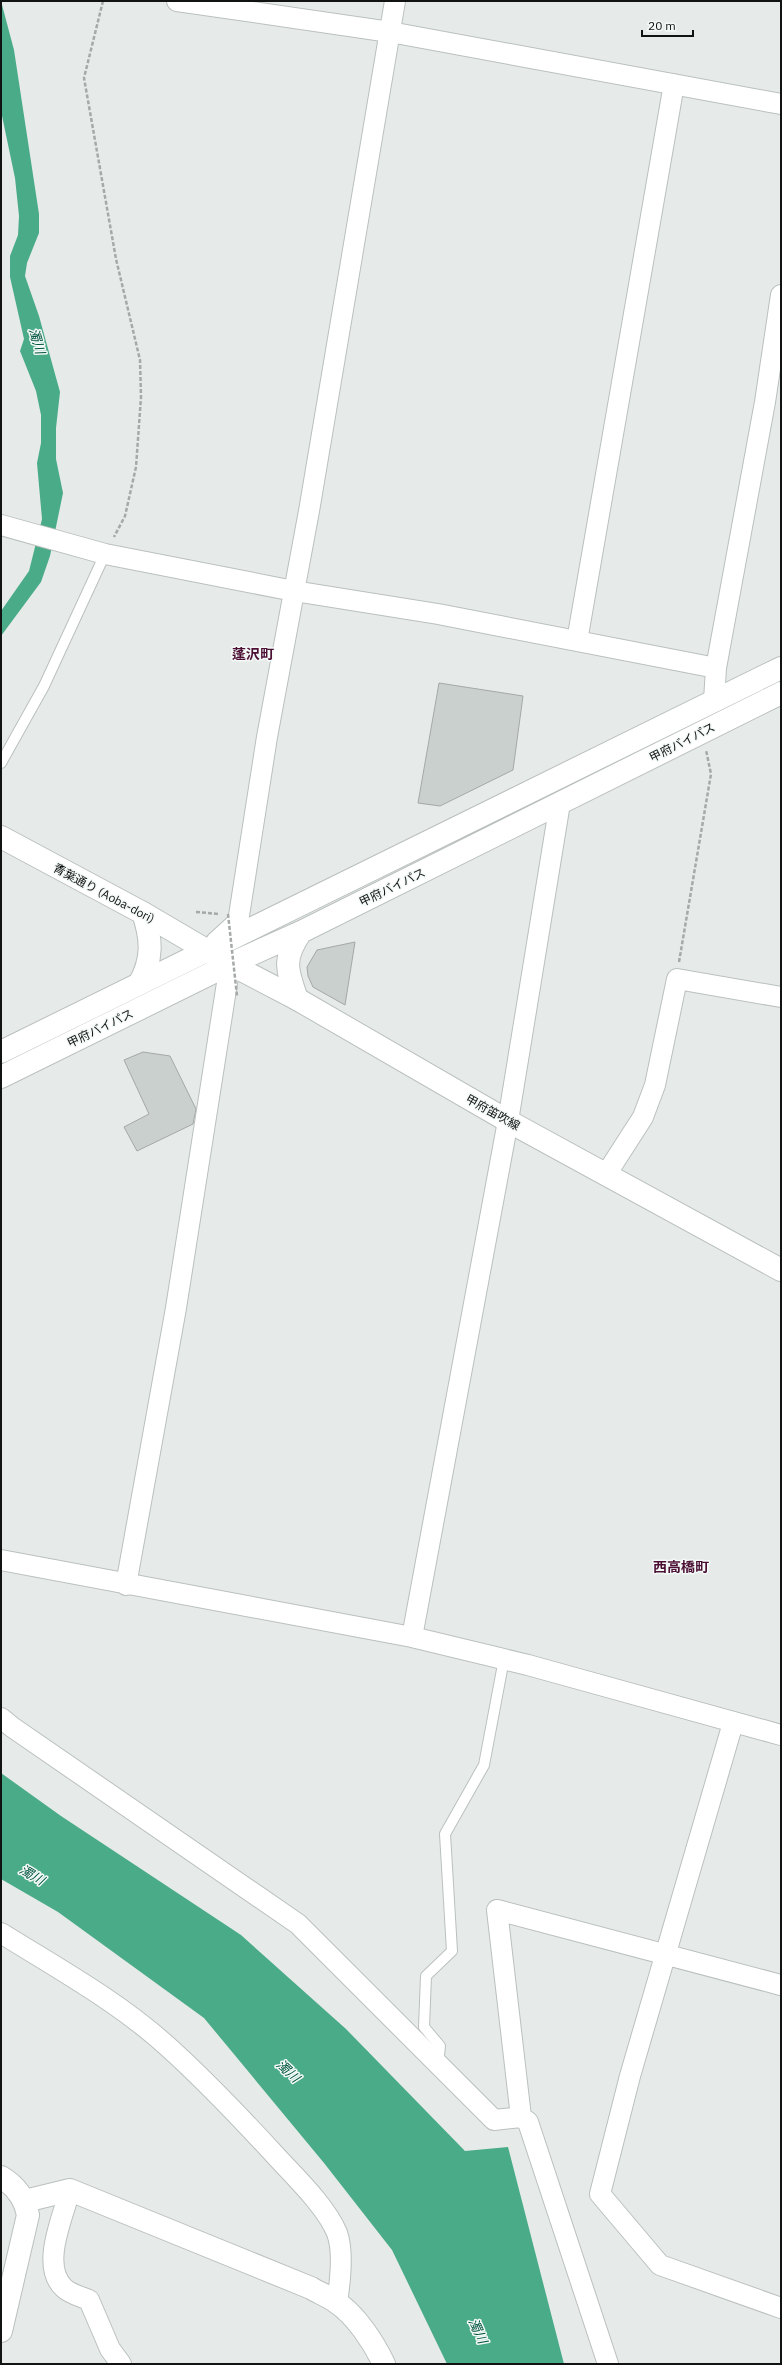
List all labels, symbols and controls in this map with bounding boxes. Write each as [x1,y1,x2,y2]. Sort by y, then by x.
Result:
scale bar [642,12,693,38]
text: 20 m [648,18,676,33]
water label: 濁川 [25,326,49,358]
district label: 蓬沢町 [232,645,274,663]
street label: 甲府バイパス [647,719,717,765]
street label: 青葉通り (Aoba-dori) [51,860,157,926]
street label: 甲府バイパス [356,865,428,909]
street label: 甲府バイパス [64,1006,136,1050]
street label: 甲府笛吹線 [463,1091,523,1133]
district label: 西高橋町 [653,1558,709,1576]
water label: 濁川 [16,1861,49,1890]
water label: 濁川 [273,2056,305,2087]
water label: 濁川 [465,2316,492,2348]

